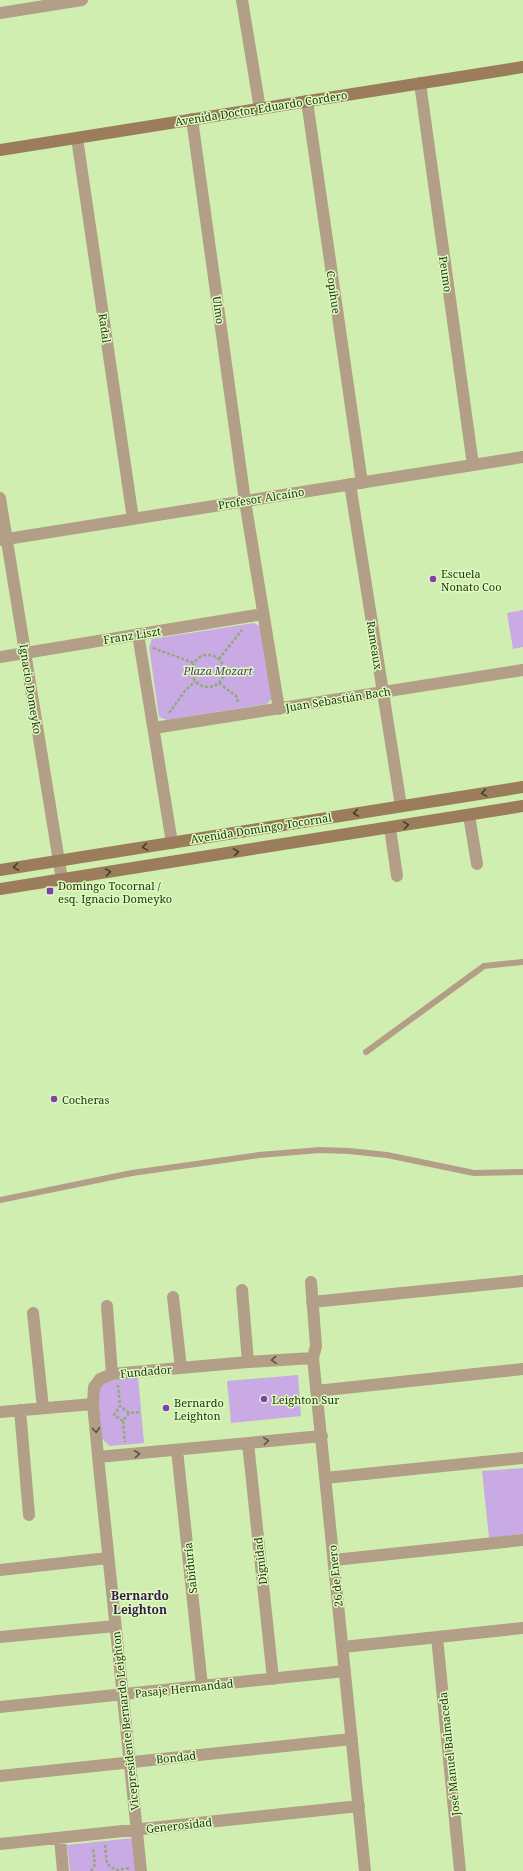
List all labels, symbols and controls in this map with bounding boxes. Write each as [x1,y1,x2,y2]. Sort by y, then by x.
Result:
street label: Avenida Doctor Eduardo Cordero [174,87,348,129]
street label: Peumo [436,255,456,293]
street label: Copihue [324,270,344,315]
street label: Ulmo [210,295,228,325]
street label: Radal [96,312,115,344]
street label: Profesor Alcaíno [217,484,305,512]
place label: Escuela Nonato Coo [441,566,502,594]
marker: Escuela Nonato Coo [428,574,438,584]
street label: Rameaux [364,620,386,671]
street label: Franz Liszt [102,623,162,647]
street label: Ignacio Domeyko [16,643,46,735]
park label: Plaza Mozart [182,663,254,678]
street label: Juan Sebastián Bach [283,683,392,715]
one-way arrow [481,788,488,797]
street label: Avenida Domingo Tocornal [189,809,333,847]
one-way arrow [353,809,359,817]
one-way arrow [403,821,409,830]
one-way arrow [142,842,148,851]
one-way arrow [233,848,239,857]
one-way arrow [13,862,19,871]
one-way arrow [105,868,111,877]
place label: Domingo Tocornal / esq. Ignacio Domeyko [58,878,172,906]
marker: Domingo Tocornal / esq. Ignacio Domeyko [45,886,55,896]
place label: Cocheras [62,1092,110,1107]
marker: Cocheras [49,1094,59,1104]
one-way arrow [271,1356,277,1365]
street label: Fundador [120,1361,173,1381]
place label: Leighton Sur [272,1392,340,1407]
marker: Leighton Sur [259,1394,269,1404]
place label: Bernardo Leighton [174,1395,224,1423]
marker: Bernardo Leighton [161,1403,171,1413]
one-way arrow [91,1427,100,1433]
one-way arrow [263,1437,269,1446]
one-way arrow [134,1449,140,1458]
street label: Dignidad [250,1536,270,1586]
street label: Sabiduría [180,1542,200,1594]
street label: 26 de Enero [324,1544,346,1608]
district label: Bernardo Leighton [111,1587,169,1618]
street label: Vicepresidente Bernardo Leighton [108,1631,142,1811]
street label: Pasaje Hermandad [134,1675,234,1701]
street label: José Manuel Balmaceda [435,1691,463,1818]
street label: Bondad [155,1747,197,1767]
street label: Generosidad [145,1814,213,1836]

